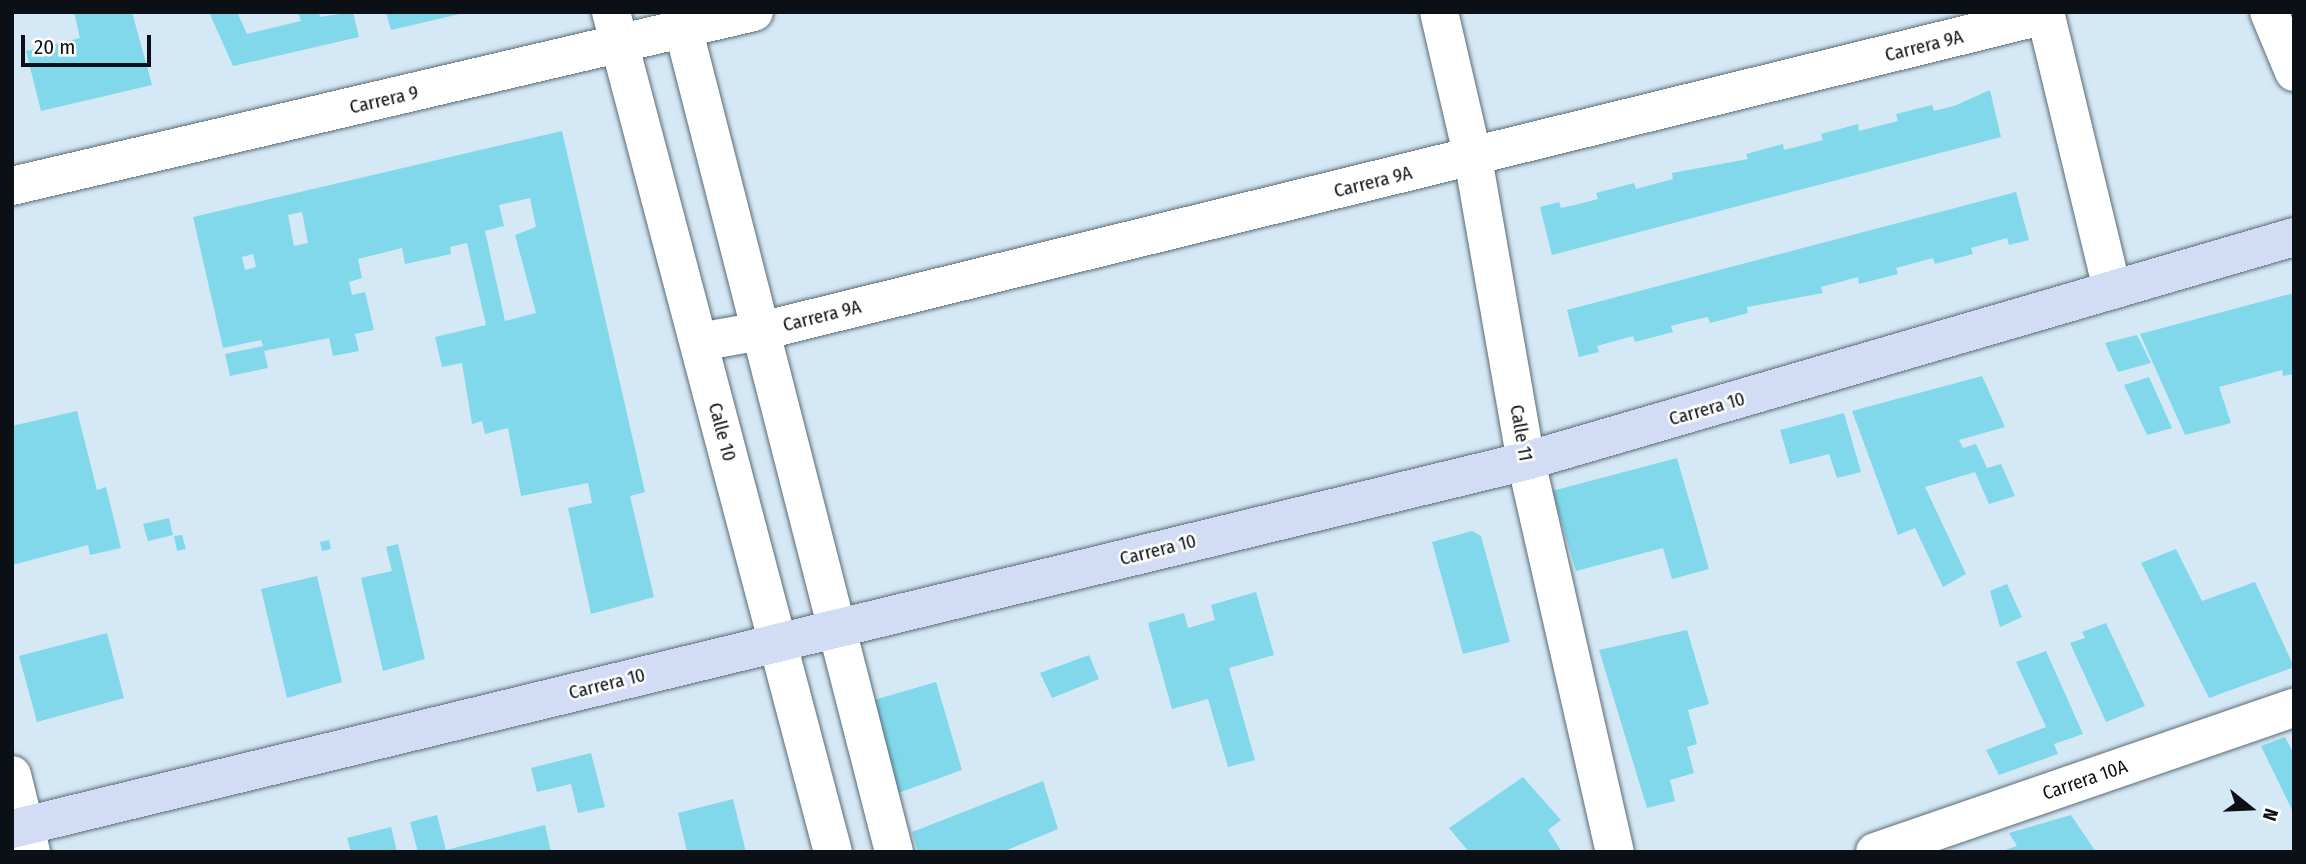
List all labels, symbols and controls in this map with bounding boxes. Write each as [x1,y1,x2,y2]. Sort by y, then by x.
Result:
scale bar [24,21,154,65]
street label: Carrera 9A [1883,25,1965,67]
text: 20 m [34,34,75,60]
street label: Carrera 9 [347,81,421,119]
street label: Carrera 9A [1332,161,1414,203]
street label: Carrera 9A [781,295,863,337]
street label: Carrera 10 [1666,387,1748,431]
street label: Calle 10 [703,400,741,464]
street label: Calle 11 [1505,403,1537,463]
street label: Carrera 10 [1117,530,1199,570]
street label: Carrera 10 [566,664,648,704]
street label: Carrera 10A [2040,755,2130,805]
north arrow [2215,773,2285,843]
text: N [2258,806,2283,824]

